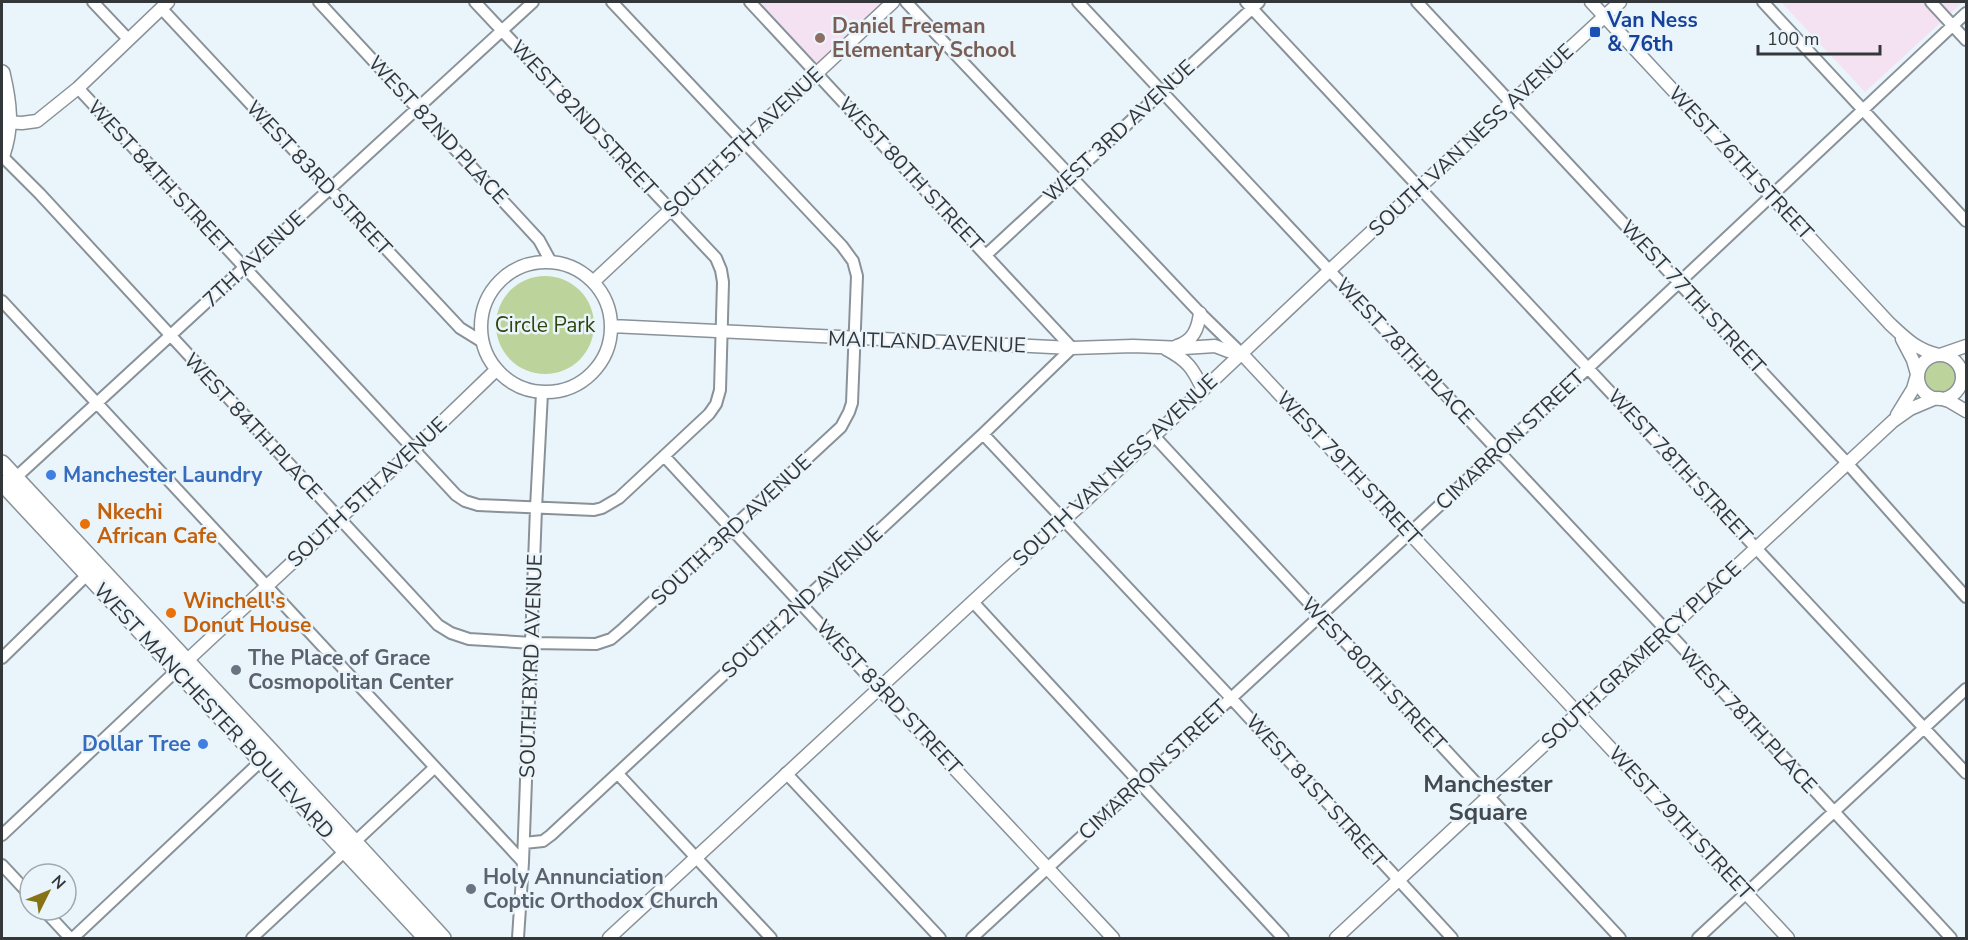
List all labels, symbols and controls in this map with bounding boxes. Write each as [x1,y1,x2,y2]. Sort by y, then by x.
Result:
place label: Van Ness & 76th [1606,6,1698,58]
place label: Daniel Freeman Elementary School [832,12,1016,64]
scale bar [1758,18,1880,56]
marker: Van Ness & 76th [1588,25,1602,39]
text: 100 m [1767,27,1819,51]
marker: Daniel Freeman Elementary School [813,31,827,45]
street label: WEST 82ND STREET [504,34,664,202]
street label: SOUTH VAN NESS AVENUE [1362,37,1580,243]
street label: WEST 82ND PLACE [362,50,514,210]
street label: WEST 3RD AVENUE [1037,53,1201,209]
street label: SOUTH 5TH AVENUE [657,61,829,223]
street label: WEST 76TH STREET [1662,80,1820,246]
street label: WEST 80TH STREET [832,91,990,257]
street label: WEST 84TH STREET [81,94,239,260]
street label: WEST 83RD STREET [240,95,398,262]
street label: 7TH AVENUE [197,204,311,314]
street label: WEST 77TH STREET [1614,214,1772,380]
street label: WEST 78TH PLACE [1330,272,1480,430]
park label: Circle Park [495,311,596,339]
street label: MAITLAND AVENUE [828,325,1026,359]
street label: WEST 84TH PLACE [178,347,328,505]
street label: CIMARRON STREET [1430,363,1591,516]
street label: SOUTH VAN NESS AVENUE [1006,367,1224,573]
street label: WEST 78TH STREET [1601,383,1759,549]
street label: WEST 79TH STREET [1270,385,1428,551]
street label: SOUTH 5TH AVENUE [281,411,453,573]
street label: SOUTH 3RD AVENUE [645,448,817,612]
place label: Manchester Laundry [63,461,263,489]
marker: Manchester Laundry [44,468,58,482]
place label: Nkechi African Cafe [97,498,217,550]
marker: Nkechi African Cafe [78,517,92,531]
street label: SOUTH 2ND AVENUE [715,520,889,684]
street label: SOUTH BYRD AVENUE [513,554,549,778]
street label: SOUTH GRAMERCY PLACE [1535,555,1747,755]
street label: WEST MANCHESTER BOULEVARD [87,577,341,845]
place label: Winchell's Donut House [183,587,311,639]
street label: WEST 80TH STREET [1295,591,1453,757]
marker: Winchell's Donut House [164,606,178,620]
street label: WEST 83RD STREET [810,614,968,781]
street label: WEST 78TH PLACE [1673,641,1823,799]
place label: The Place of Grace Cosmopolitan Center [248,644,454,696]
marker: The Place of Grace Cosmopolitan Center [229,663,243,677]
street label: CIMARRON STREET [1073,693,1234,846]
street label: WEST 81ST STREET [1239,708,1393,874]
place label: Dollar Tree [82,730,191,758]
marker: Dollar Tree [196,737,210,751]
street label: WEST 79TH STREET [1602,740,1760,906]
district label: Manchester Square [1423,768,1553,828]
north arrow [18,862,78,922]
place label: Holy Annunciation Coptic Orthodox Church [483,863,718,915]
text: N [46,871,70,894]
marker: Holy Annunciation Coptic Orthodox Church [464,882,478,896]

